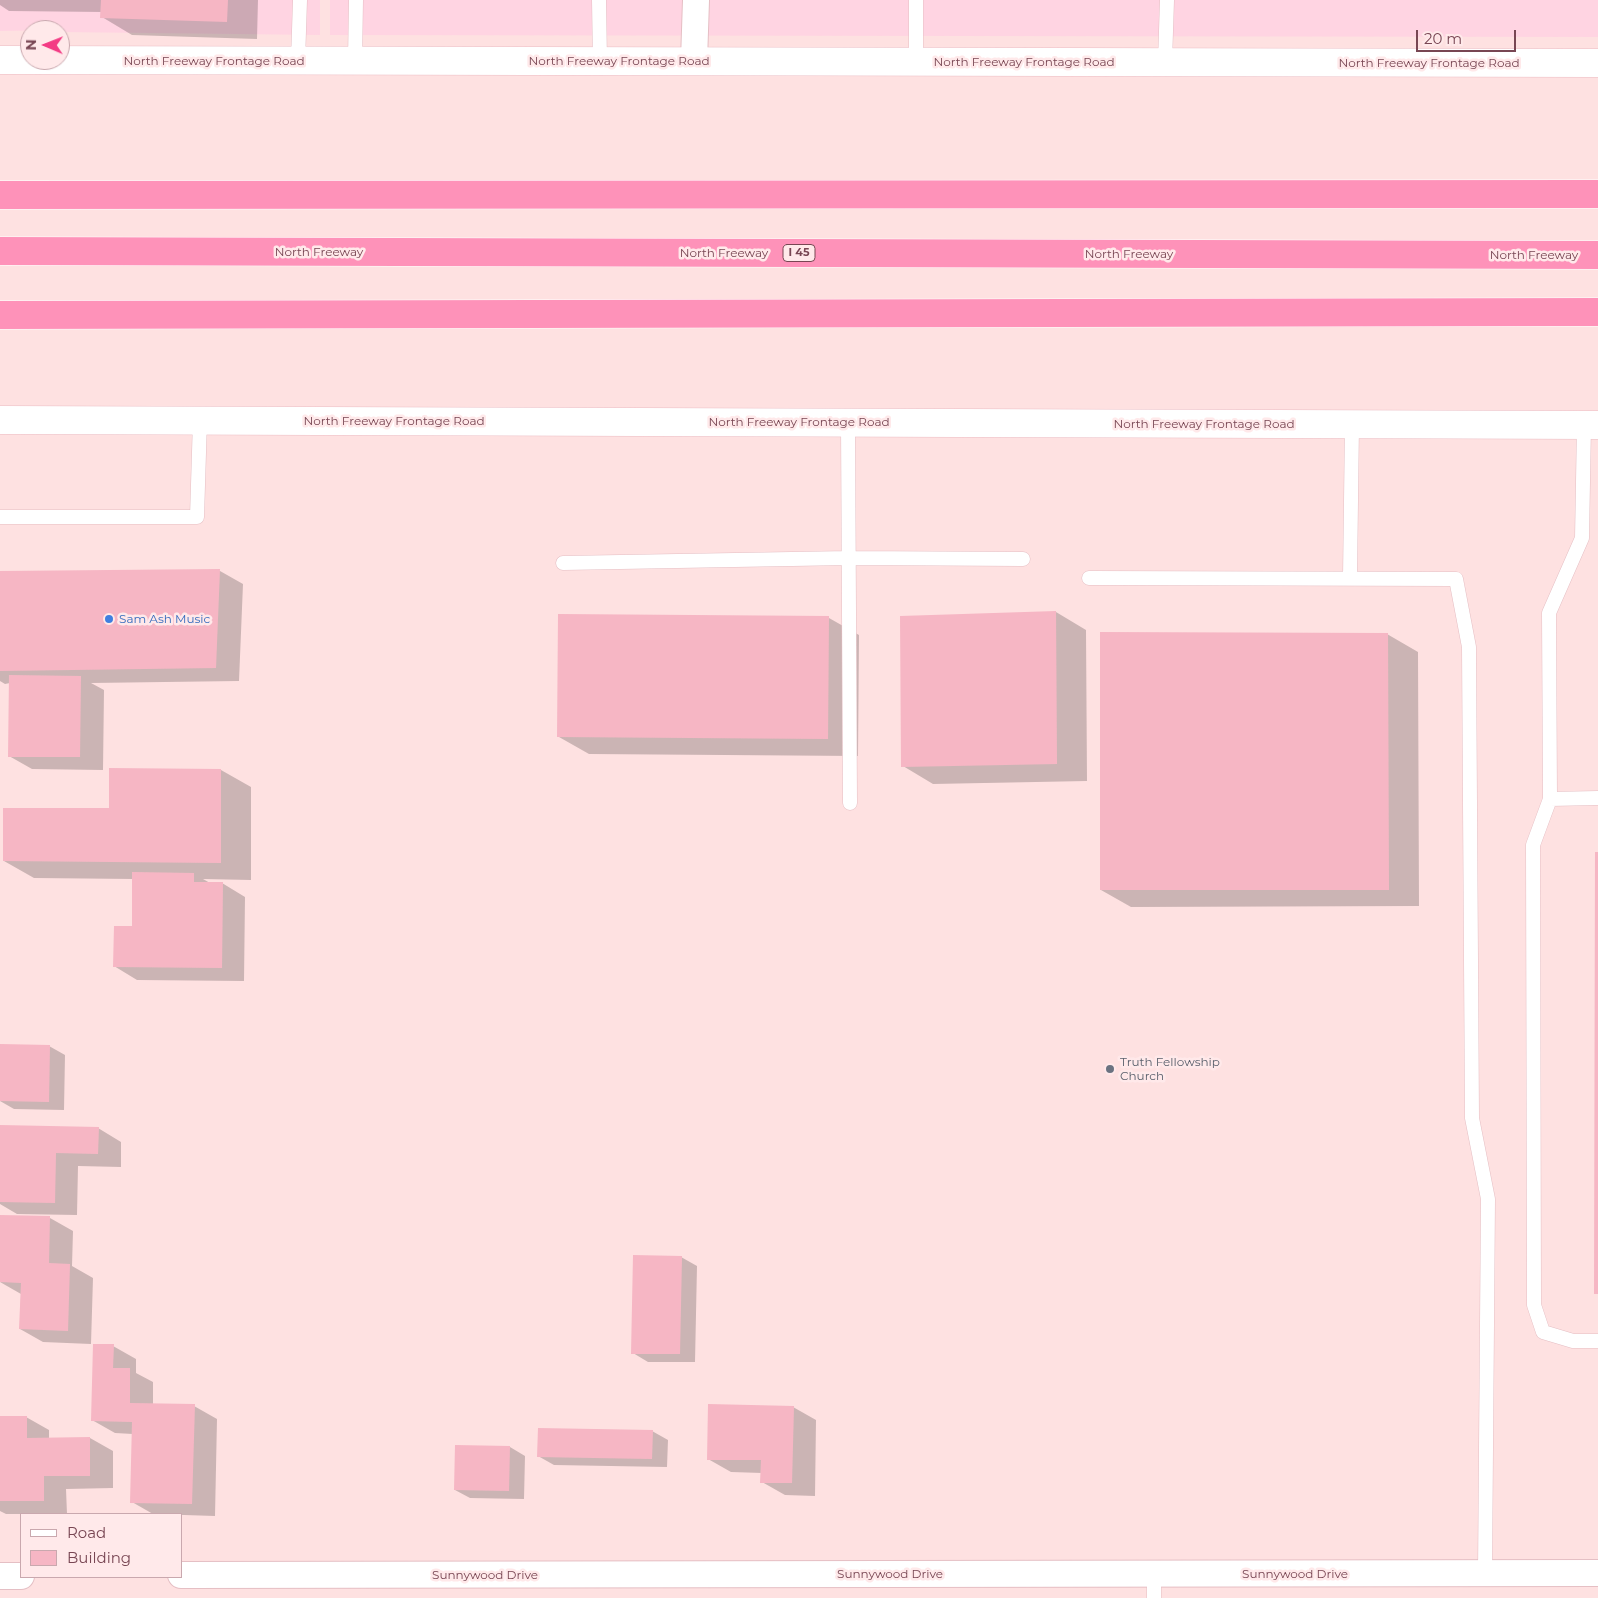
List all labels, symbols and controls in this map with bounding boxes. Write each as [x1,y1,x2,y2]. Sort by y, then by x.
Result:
north arrow [20,20,70,70]
scale bar [1418,20,1518,52]
text: 20 m [1424,29,1462,48]
text: N [22,39,40,51]
street label: North Freeway Frontage Road [123,54,305,68]
street label: North Freeway Frontage Road [528,54,710,68]
street label: North Freeway Frontage Road [933,55,1115,69]
street label: North Freeway Frontage Road [1338,56,1520,70]
road number: I 45 [783,244,815,262]
street label: North Freeway [275,245,363,259]
street label: North Freeway [680,246,768,260]
street label: North Freeway [1085,247,1173,261]
street label: North Freeway [1490,248,1578,262]
street label: North Freeway Frontage Road [303,414,485,428]
street label: North Freeway Frontage Road [708,415,890,429]
street label: North Freeway Frontage Road [1113,417,1295,431]
place label: Sam Ash Music [119,612,210,626]
marker: Sam Ash Music [103,613,115,625]
place label: Truth Fellowship Church [1120,1055,1220,1083]
marker: Truth Fellowship Church [1104,1063,1116,1075]
legend [20,1513,182,1578]
text: Road [67,1523,106,1542]
text: Building [67,1548,131,1567]
street label: Sunnywood Drive [837,1567,943,1581]
street label: Sunnywood Drive [1242,1567,1348,1581]
street label: Sunnywood Drive [432,1568,538,1582]

